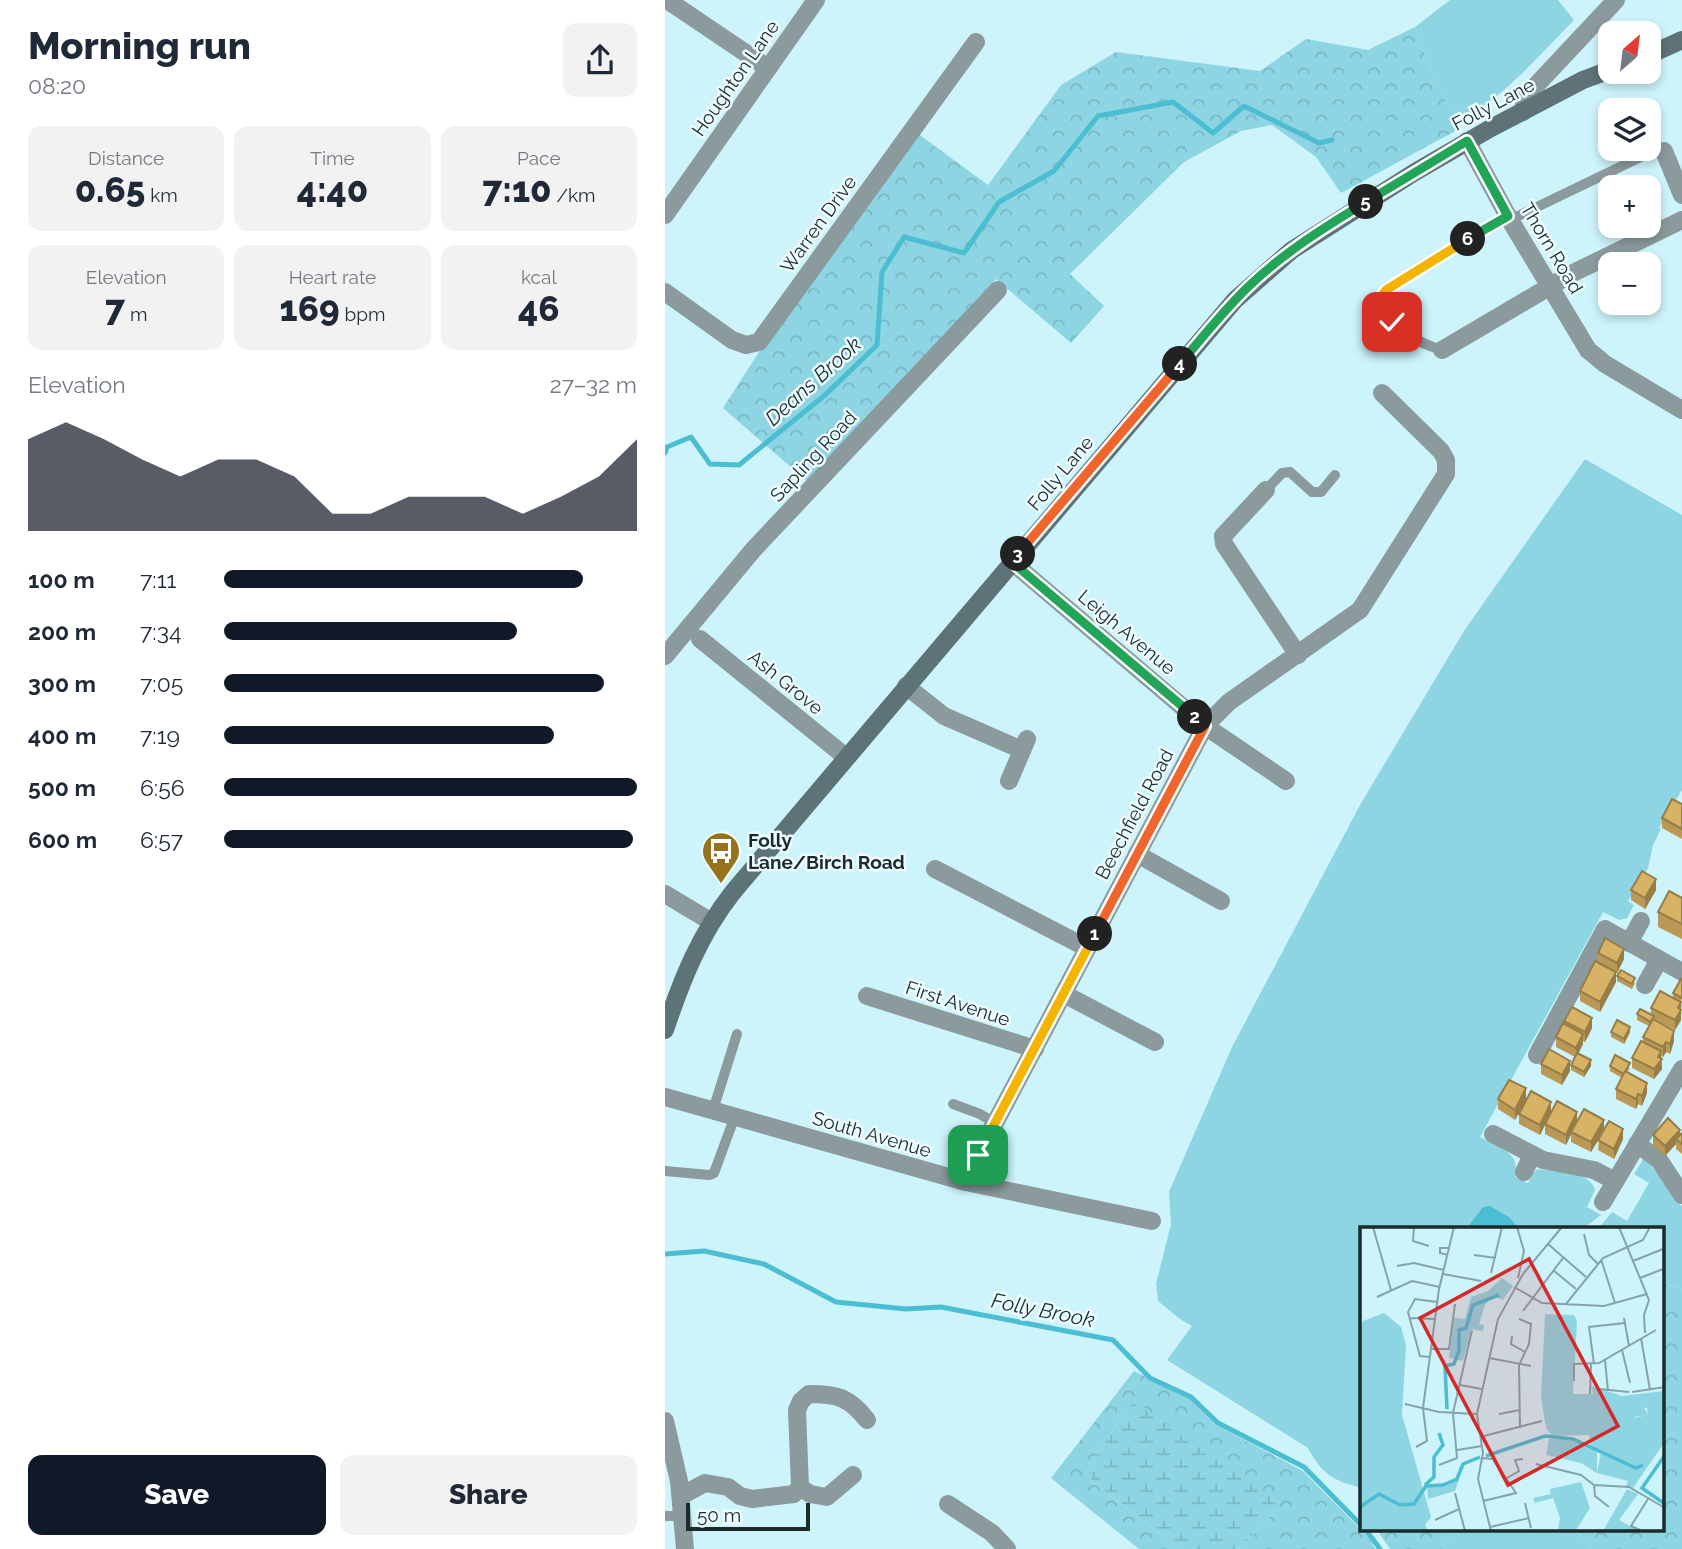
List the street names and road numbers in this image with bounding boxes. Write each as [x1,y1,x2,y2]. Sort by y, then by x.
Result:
street label: Houghton Lane [687,16,783,140]
street label: Folly Lane [1448,73,1538,135]
street label: Warren Drive [775,171,861,277]
street label: Thorn Road [1516,199,1588,297]
street label: Sapling Road [765,406,861,506]
street label: Folly Lane [1023,431,1097,515]
street label: Leigh Avenue [1074,585,1180,679]
street label: Ash Grove [744,645,828,719]
street label: Beechfield Road [1090,745,1178,883]
street label: First Avenue [903,976,1013,1030]
street label: South Avenue [810,1107,934,1161]

